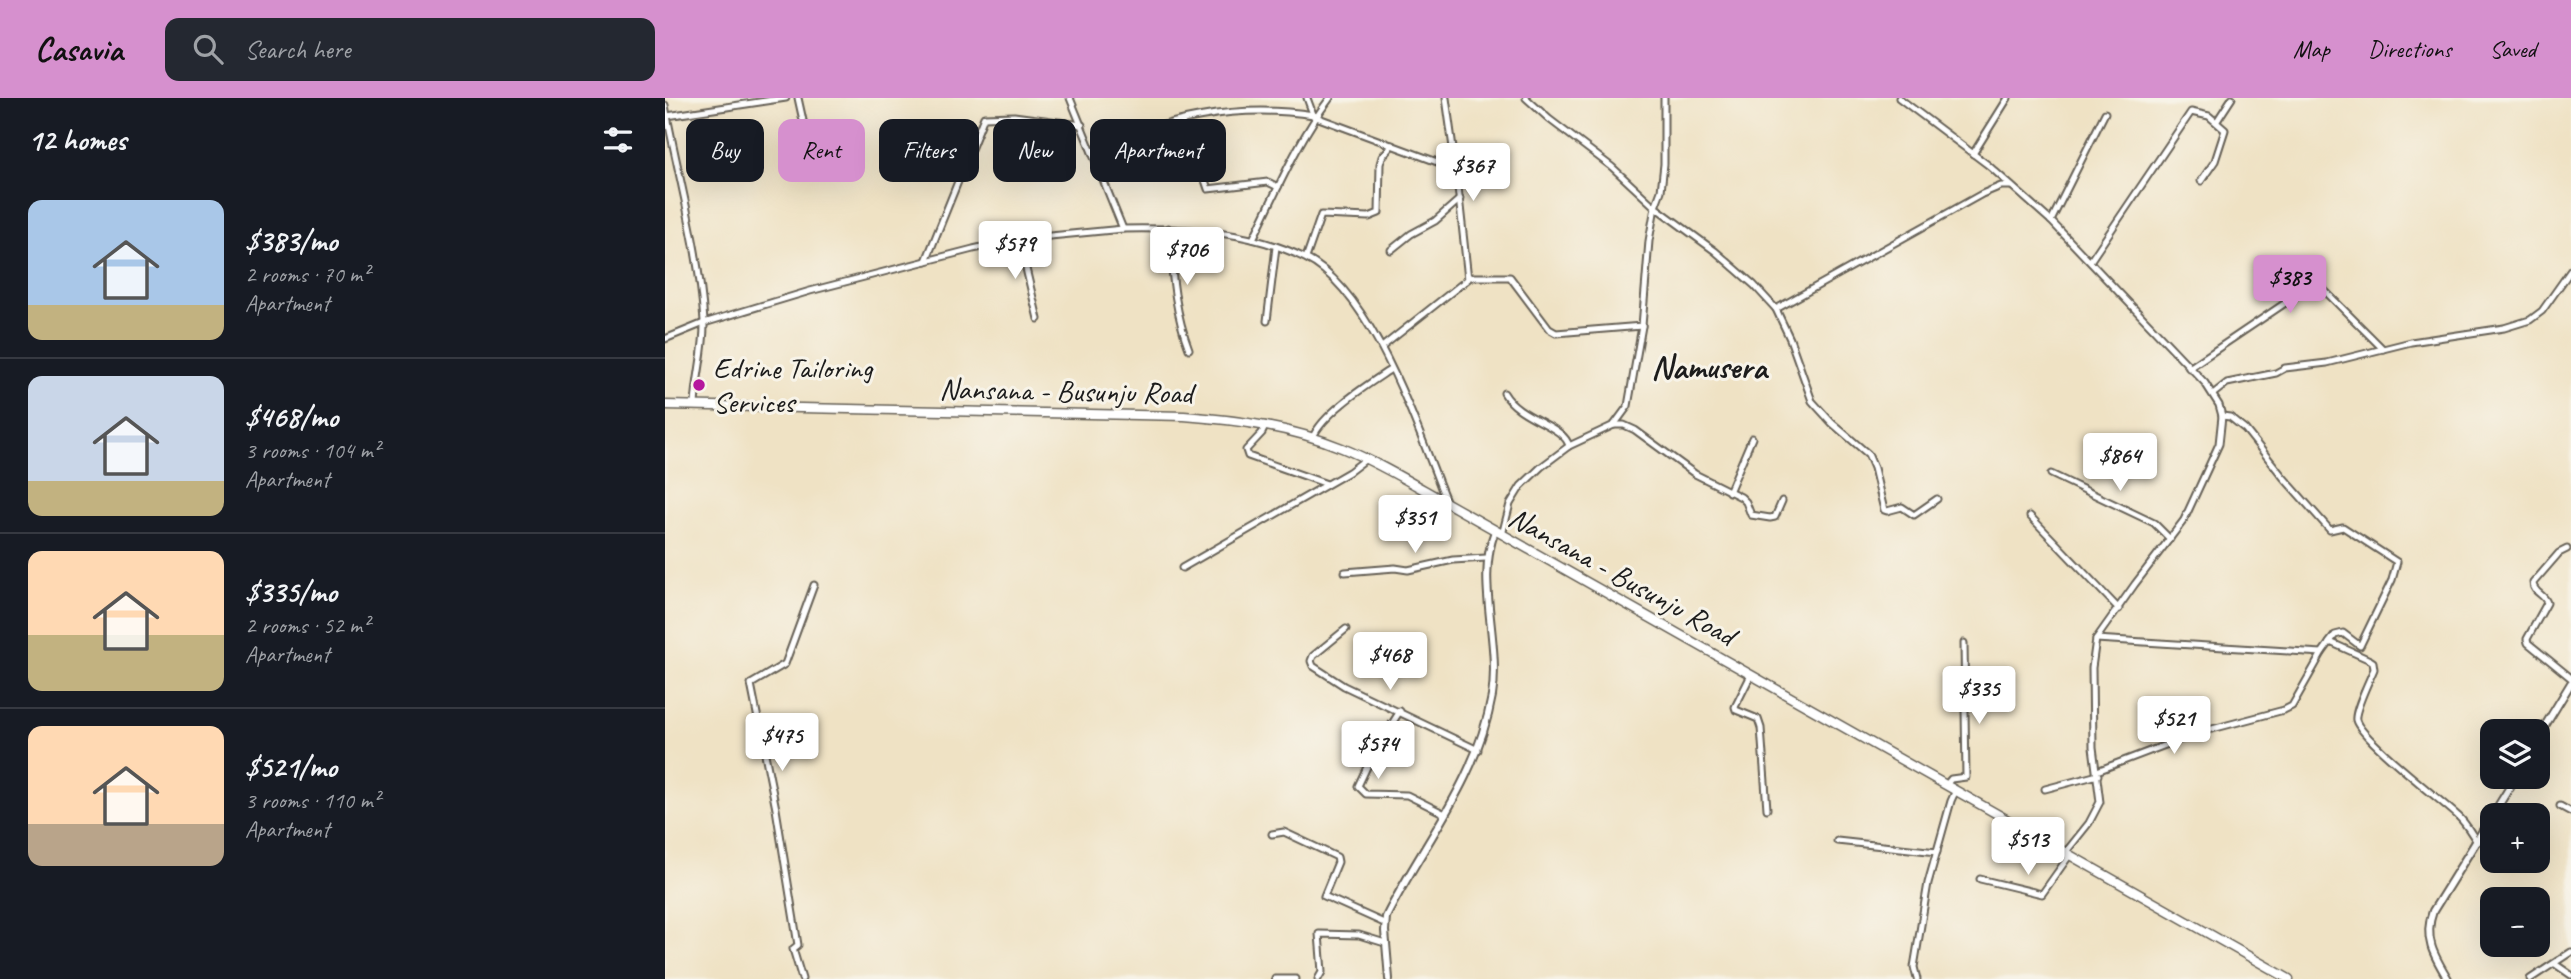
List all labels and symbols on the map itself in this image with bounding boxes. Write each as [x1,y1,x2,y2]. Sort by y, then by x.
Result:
pin: $367 [1432,144,1514,203]
pin: $579 [974,222,1056,281]
pin: $706 [1146,228,1228,287]
pin: $383 [2249,256,2331,315]
district label: Namusera [1651,346,1769,388]
place label: Edrine Tailoring Services [713,349,874,421]
street label: Nansana - Busunju Road [939,370,1197,412]
marker: Edrine Tailoring Services [691,377,707,393]
pin: $864 [2079,434,2161,493]
pin: $351 [1374,496,1456,555]
street label: Nansana - Busunju Road [1502,498,1746,656]
pin: $468 [1349,632,1431,692]
pin: $335 [1938,666,2020,726]
pin: $521 [2133,696,2215,756]
pin: $475 [741,714,823,773]
pin: $574 [1337,722,1419,781]
pin: $513 [1987,818,2069,877]

